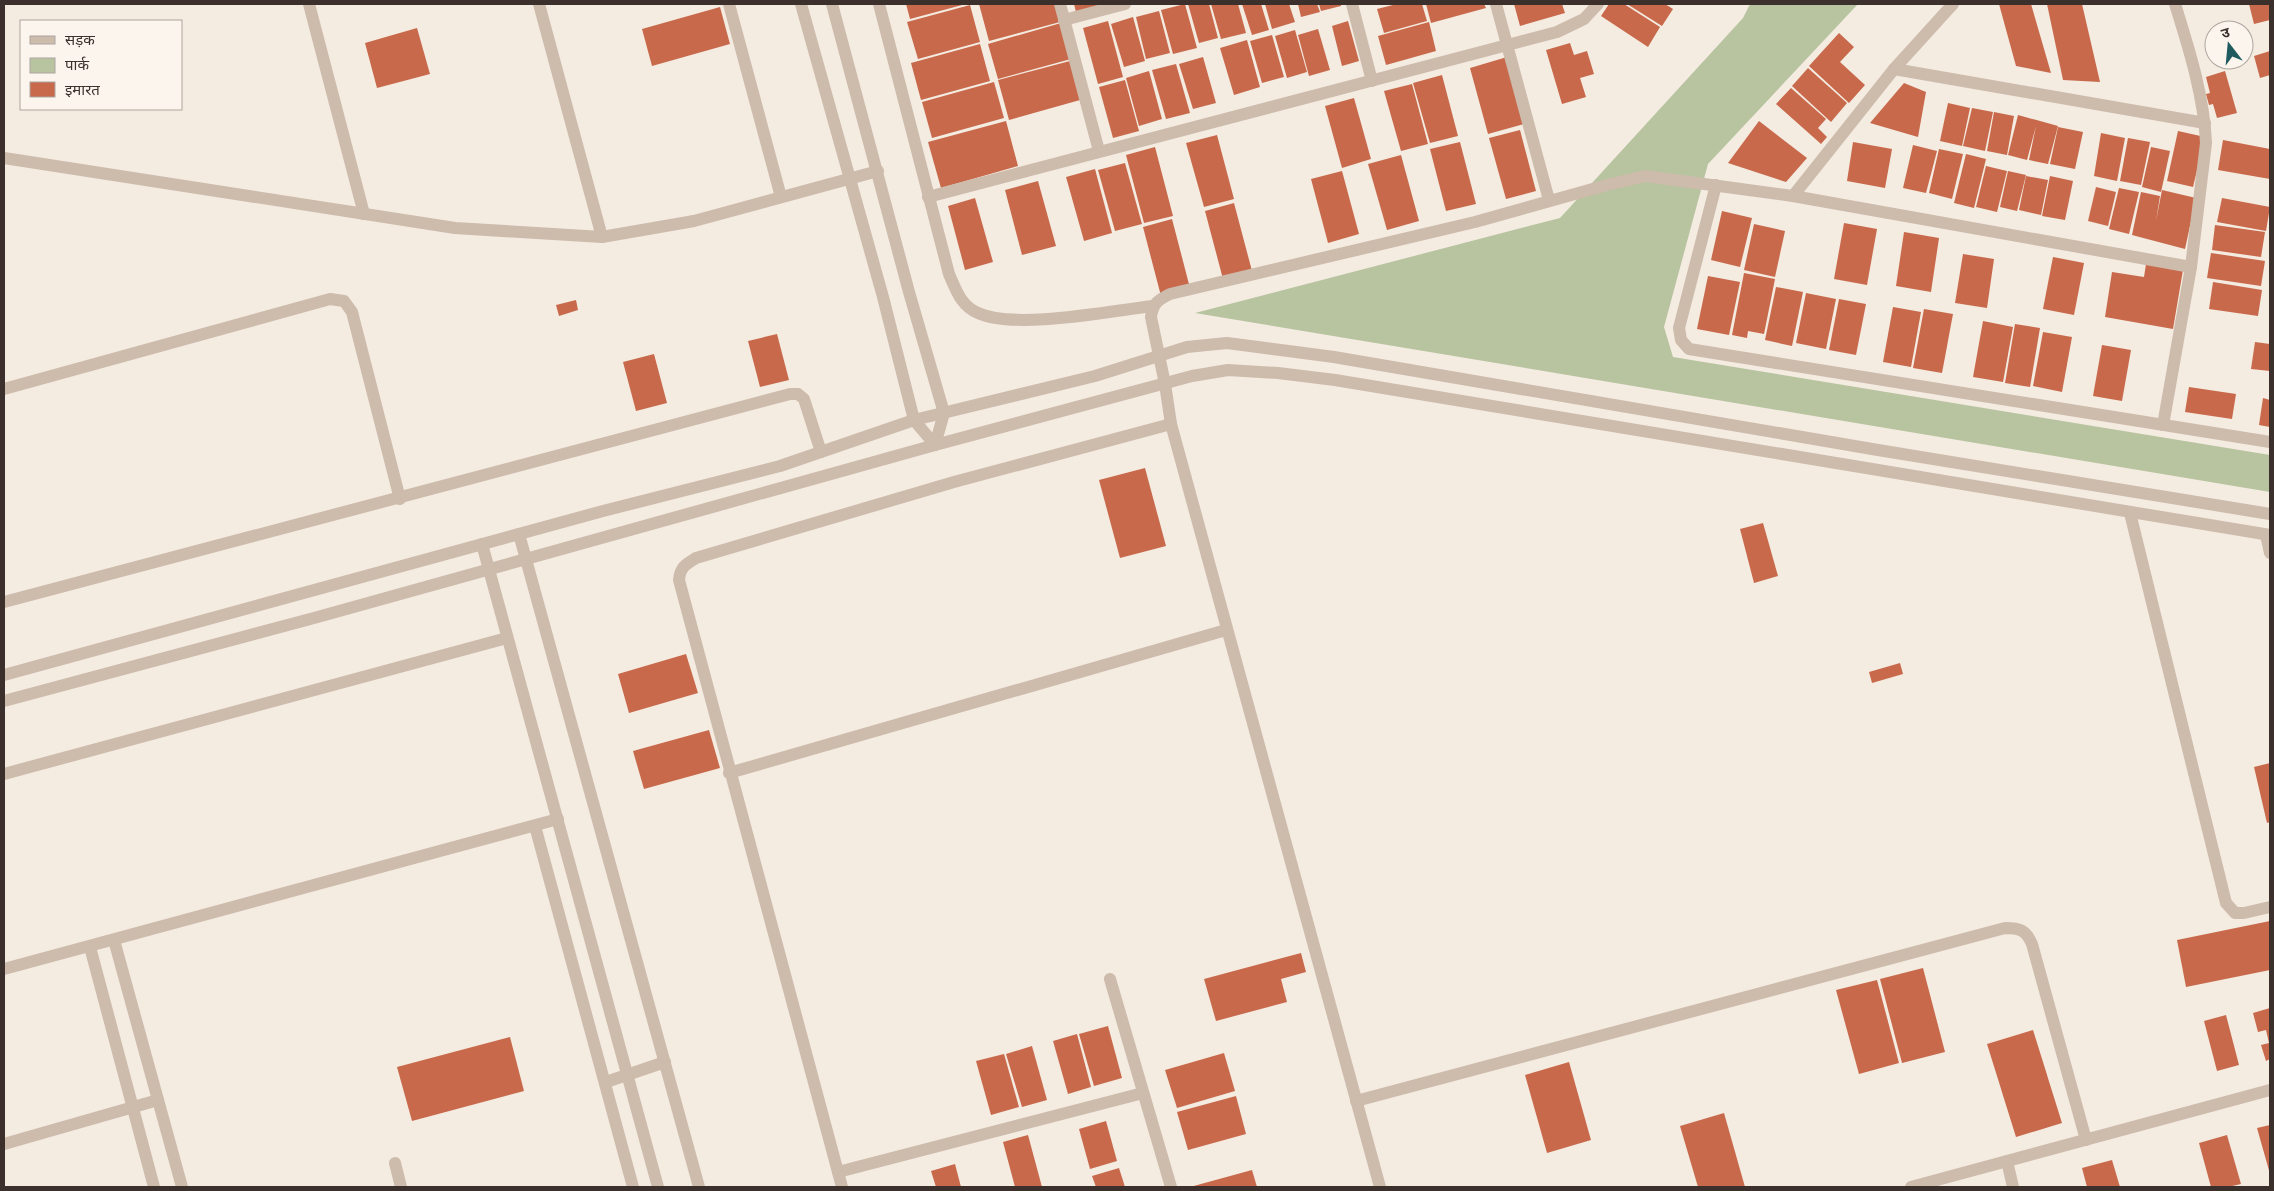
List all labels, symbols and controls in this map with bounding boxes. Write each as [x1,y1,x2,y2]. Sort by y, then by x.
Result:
legend [20,20,182,110]
north arrow [2204,20,2254,70]
text: उ [2219,23,2232,41]
text: सड़क [65,31,95,48]
text: पार्क [65,56,89,73]
text: इमारत [65,81,100,98]

